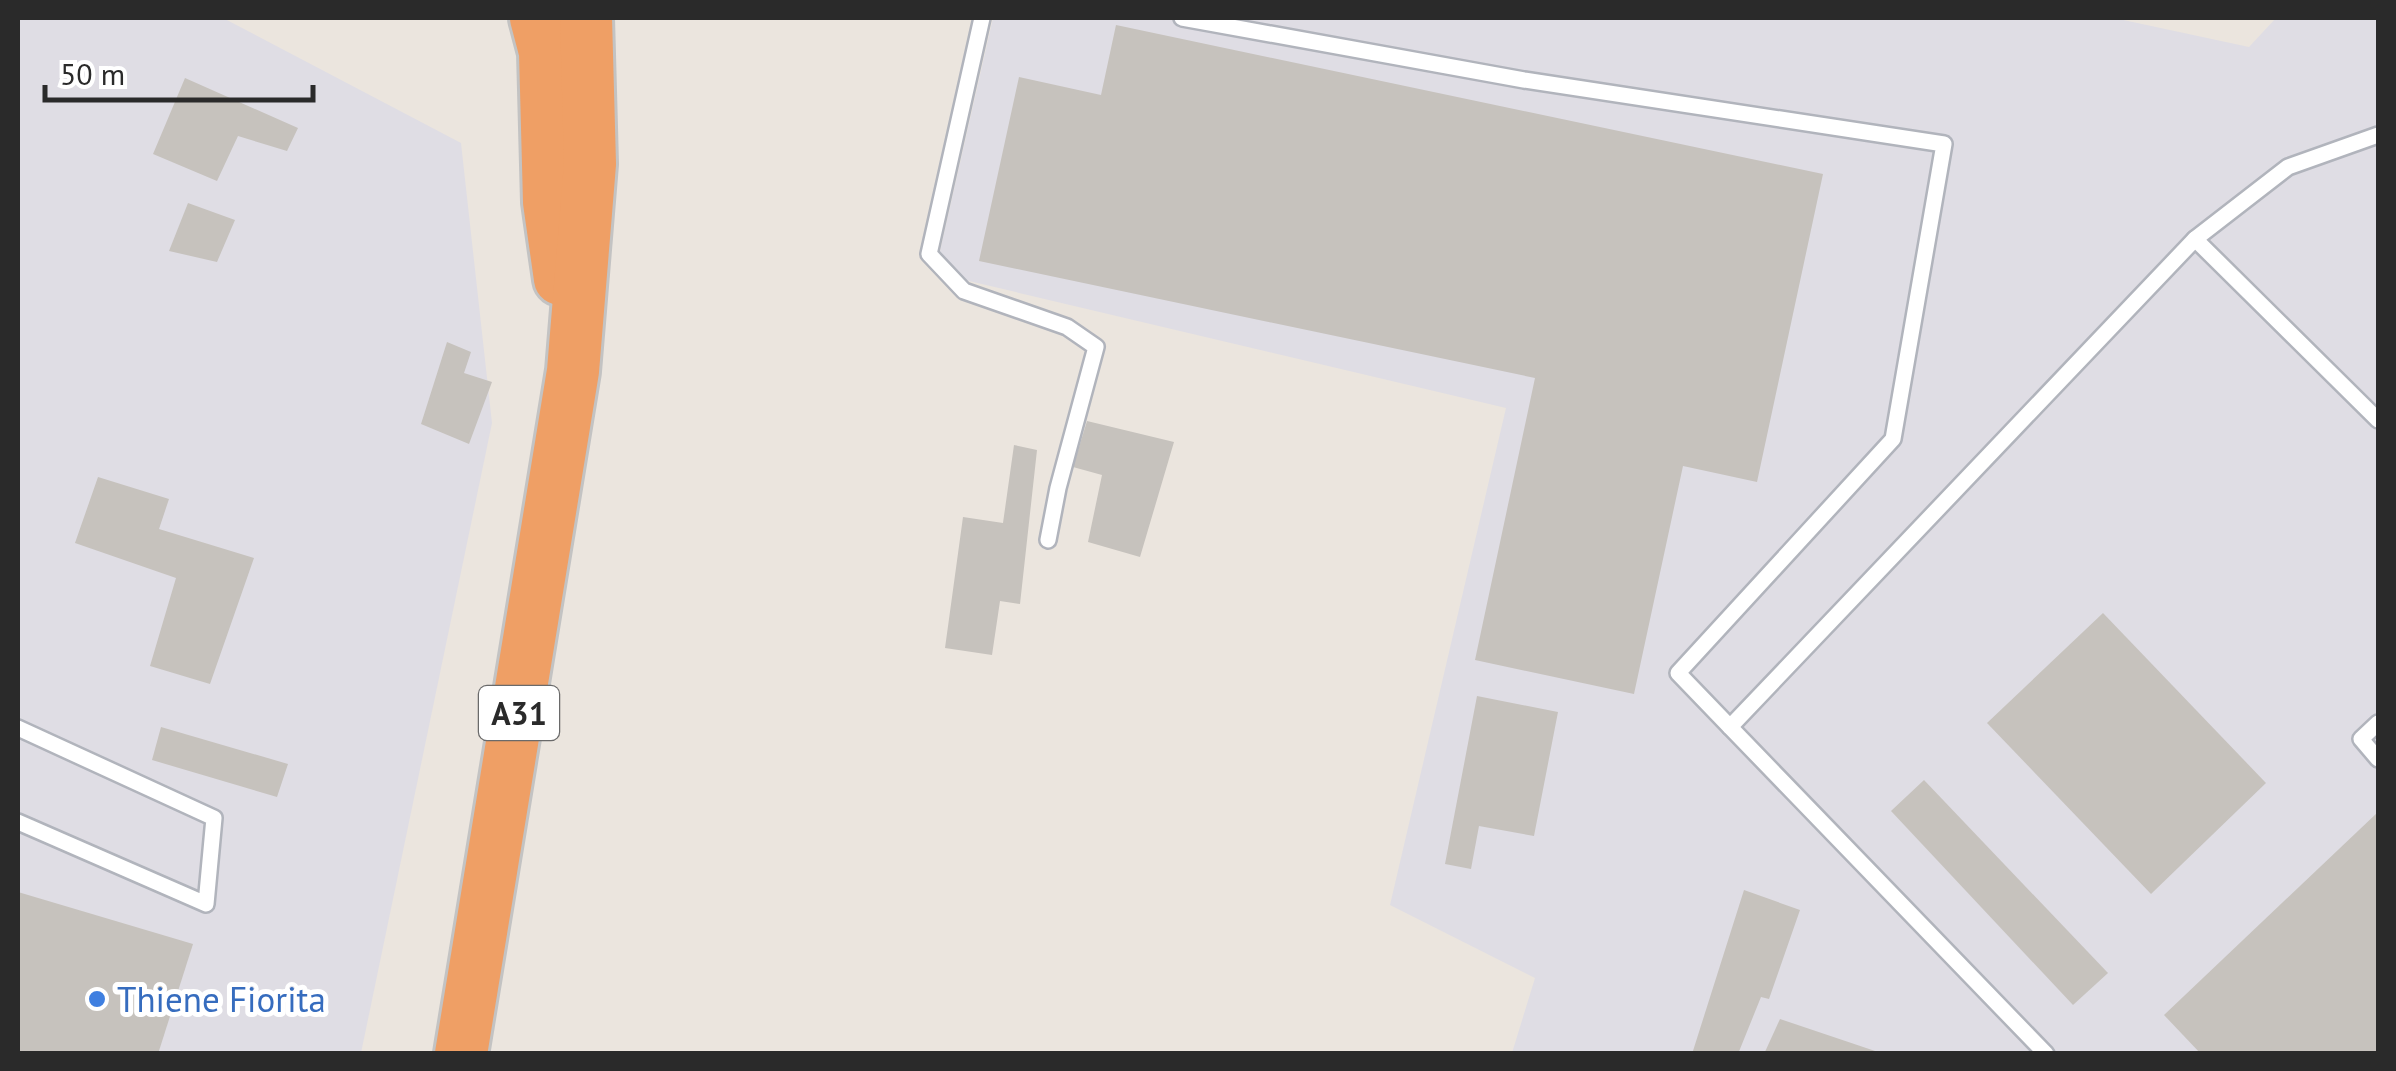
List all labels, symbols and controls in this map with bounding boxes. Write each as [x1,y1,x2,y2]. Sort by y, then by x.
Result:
scale bar [45,40,312,102]
text: 50 m [60,54,125,93]
road number: A31 [479,686,559,740]
place label: Thiene Fiorita [117,976,326,1022]
marker: Thiene Fiorita [86,988,108,1010]

